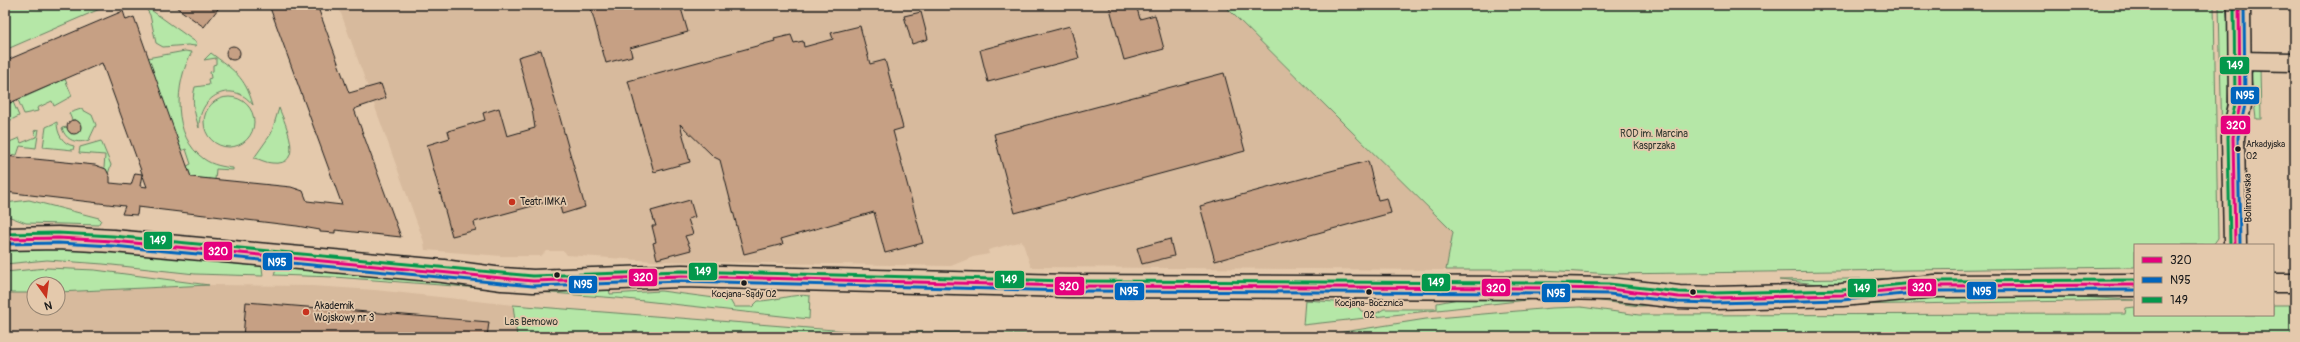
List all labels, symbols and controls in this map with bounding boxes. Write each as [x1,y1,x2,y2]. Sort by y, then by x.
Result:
line badge: 149 [2219,56,2250,75]
text: 149 [2227,59,2244,72]
line badge: N95 [2230,86,2260,105]
text: N95 [2235,89,2255,102]
line badge: 320 [2220,115,2251,135]
text: 320 [2226,119,2246,132]
park label: ROD im. Marcina Kasprzaka [1620,128,1688,152]
place label: Arkadyjska 02 [2246,139,2285,162]
marker: Arkadyjska 02 [2233,144,2243,154]
street label: Bolimowska [2242,173,2254,223]
place label: Teatr IMKA [520,196,567,208]
marker: Teatr IMKA [507,197,517,207]
line badge: 149 [143,231,173,250]
text: 149 [150,234,167,247]
line badge: 320 [203,241,233,261]
legend [2134,244,2274,316]
text: 320 [208,245,228,258]
line badge: N95 [262,252,293,271]
text: 320 [2170,253,2192,268]
text: N95 [267,256,287,269]
line badge: 149 [688,262,718,281]
text: 149 [695,265,712,278]
line badge: 320 [628,268,658,287]
unlabelled marker [552,270,562,280]
line badge: 149 [994,270,1025,289]
text: 320 [633,271,653,284]
text: 149 [1001,273,1018,286]
line badge: 149 [1421,273,1451,292]
text: N95 [2170,273,2191,288]
line badge: N95 [568,275,598,294]
north arrow [26,276,66,316]
line badge: 320 [1054,276,1085,296]
text: 149 [1428,276,1445,289]
text: N95 [573,278,593,291]
marker: Kocjana-Sądy 02 [739,278,749,288]
line badge: 320 [1481,278,1511,297]
line badge: 149 [1847,278,1877,298]
line badge: 320 [1907,278,1937,297]
text: 320 [1059,280,1079,293]
text: 320 [1912,281,1932,294]
line badge: N95 [1966,281,1997,300]
line badge: N95 [1114,282,1145,301]
text: 320 [1486,282,1506,295]
text: 149 [1854,282,1871,295]
line badge: N95 [1541,283,1571,303]
text: N95 [1119,285,1139,298]
text: N95 [1972,285,1992,298]
marker: Kocjana-Bocznica 02 [1364,287,1374,297]
text: N95 [1546,287,1566,300]
unlabelled marker [1688,287,1698,297]
place label: Kocjana-Sądy 02 [711,289,777,300]
text: 149 [2170,293,2188,308]
text: N [43,298,53,313]
place label: Kocjana-Bocznica 02 [1335,298,1403,321]
place label: Akademik Wojskowy nr 3 [314,300,375,324]
marker: Akademik Wojskowy nr 3 [301,307,311,317]
park label: Las Bemowo [504,316,558,328]

